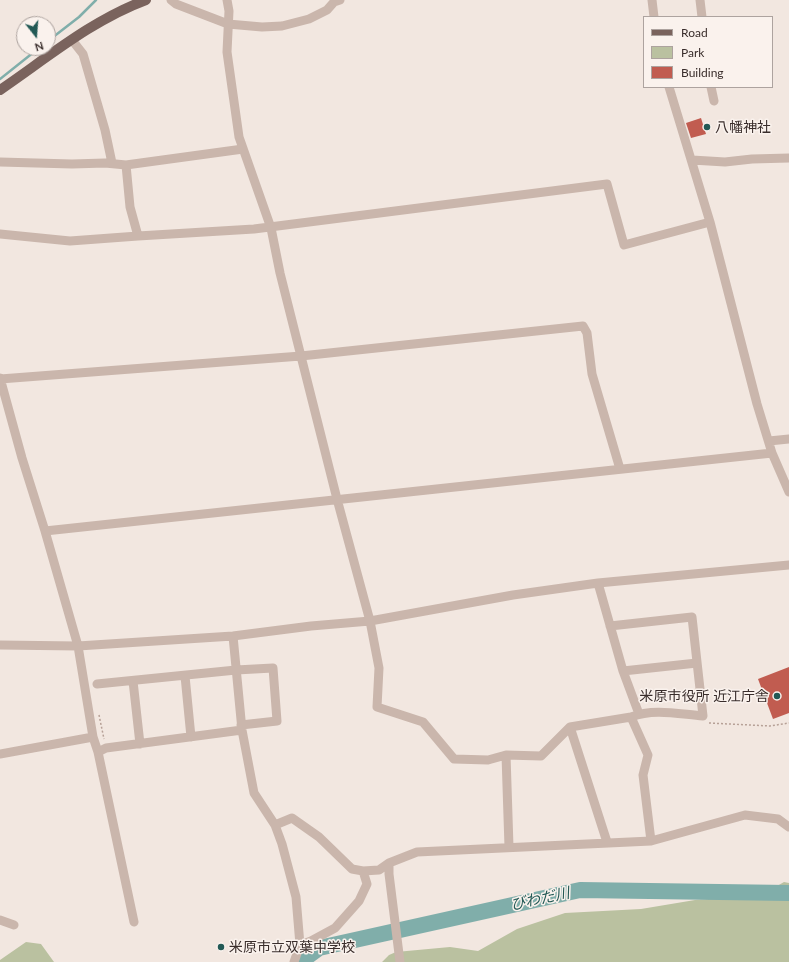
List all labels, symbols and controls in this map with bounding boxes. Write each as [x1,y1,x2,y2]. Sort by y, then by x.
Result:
north arrow [16,16,56,56]
legend [643,16,773,88]
text: Road [681,25,708,40]
text: N [33,40,45,54]
text: Park [681,45,704,60]
text: Building [681,65,724,80]
place label: 八幡神社 [715,119,771,135]
marker: 八幡神社 [702,122,712,132]
place label: 米原市役所 近江庁舎 [639,688,769,704]
marker: 米原市役所 近江庁舎 [772,691,782,701]
water label: びわだ川 [509,884,571,914]
place label: 米原市立双葉中学校 [229,939,355,955]
marker: 米原市立双葉中学校 [216,942,226,952]

